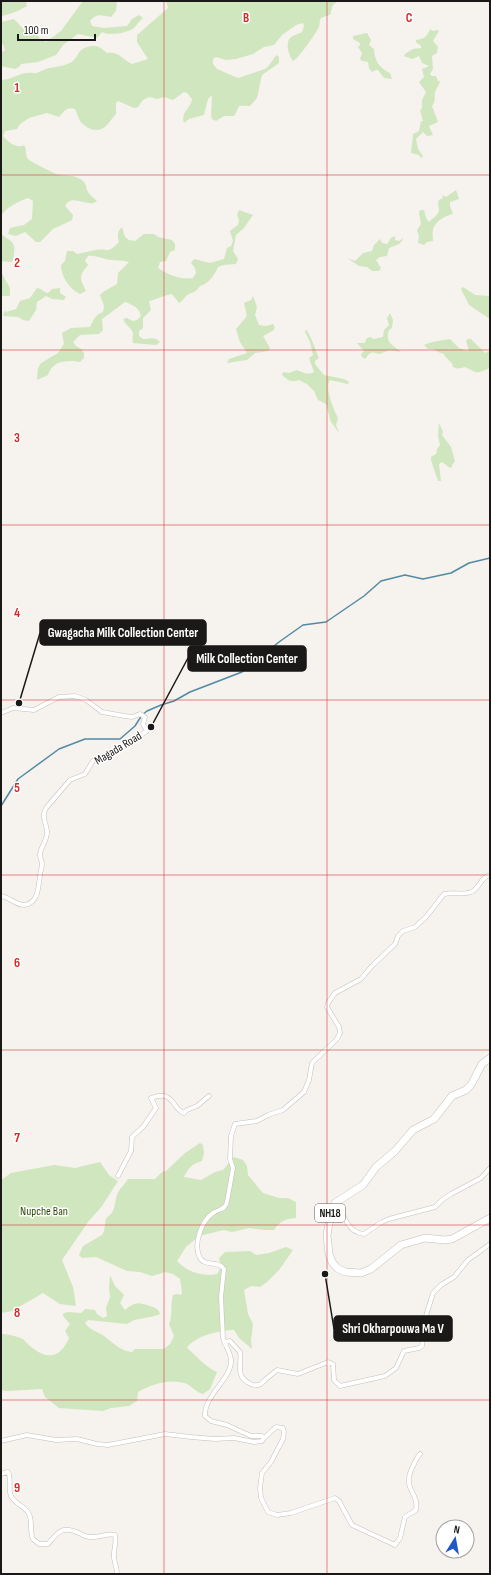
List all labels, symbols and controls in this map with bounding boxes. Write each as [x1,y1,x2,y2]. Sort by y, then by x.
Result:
text: B [243,10,249,26]
text: C [406,10,413,26]
scale bar [18,16,95,42]
text: 100 m [24,23,49,38]
text: 1 [14,80,20,96]
text: 2 [14,255,20,271]
text: 3 [14,430,20,446]
text: 4 [14,605,20,621]
callout: Gwagacha Milk Collection Center [40,620,206,645]
text: Gwagacha Milk Collection Center [48,625,198,641]
callout: Milk Collection Center [188,646,306,671]
text: Milk Collection Center [196,651,298,667]
street label: Magada Road [92,728,145,768]
text: 5 [14,780,20,796]
text: 6 [14,955,20,971]
text: 7 [14,1130,20,1146]
park label: Nupche Ban [20,1204,68,1219]
road number: NH18 [315,1204,345,1222]
text: 8 [14,1305,20,1321]
callout: Shri Okharpouwa Ma V [334,1316,452,1341]
text: Shri Okharpouwa Ma V [342,1321,444,1337]
text: 9 [14,1480,20,1496]
north arrow [435,1519,475,1559]
text: N [453,1523,461,1537]

